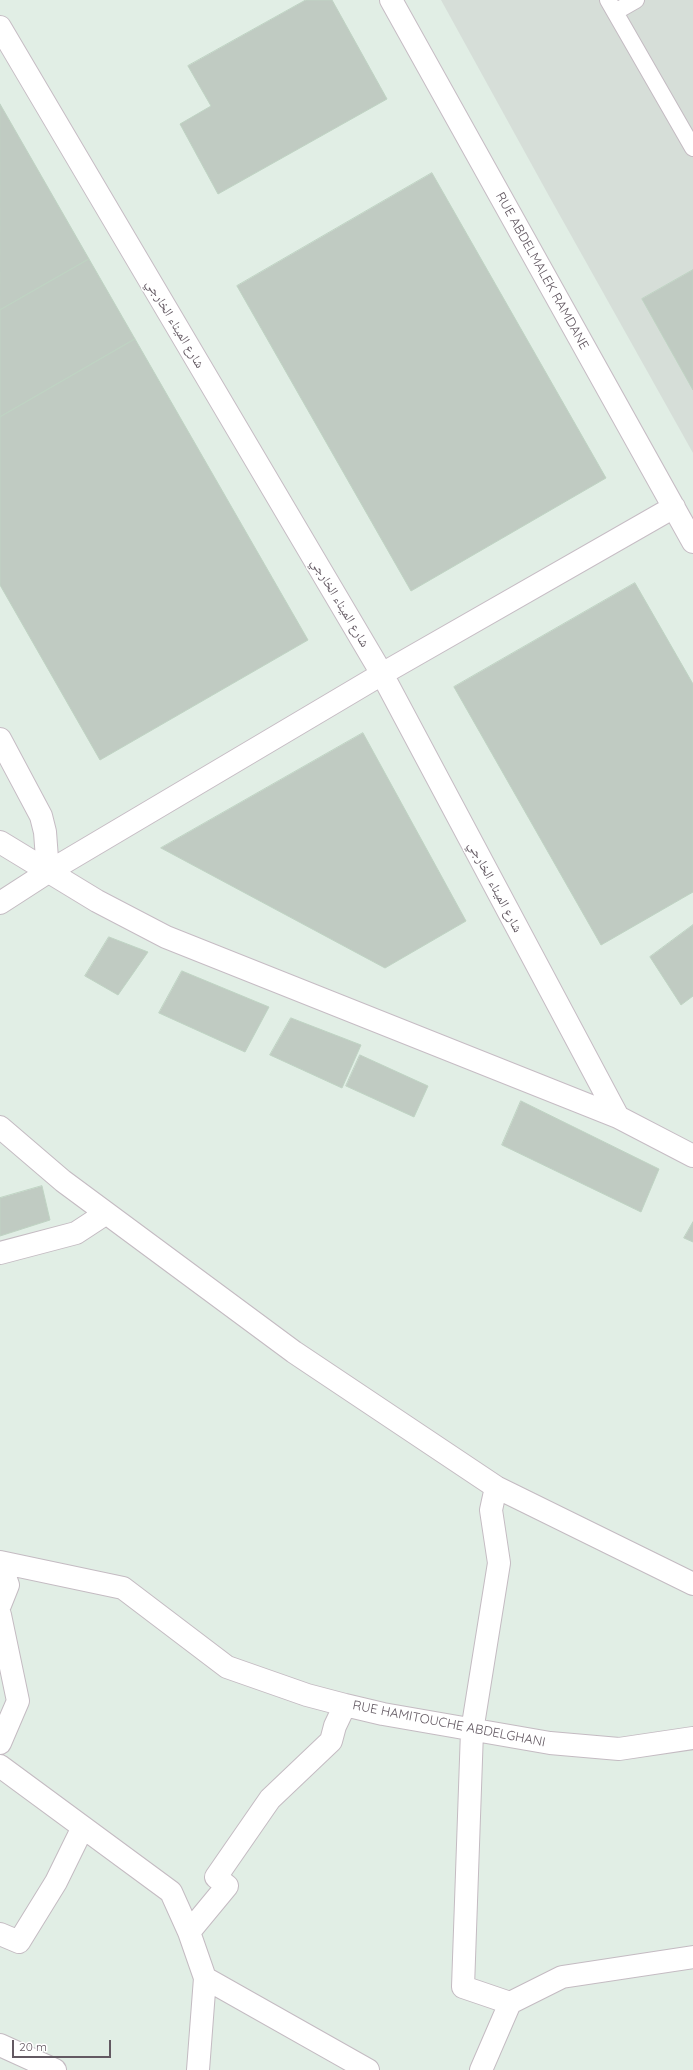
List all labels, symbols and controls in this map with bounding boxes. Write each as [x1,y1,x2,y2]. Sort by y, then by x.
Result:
street label: RUE ABDELMALEK RAMDANE [492,190,592,352]
street label: شارع الميناء الخارجي [142,277,208,371]
street label: شارع الميناء الخارجي [307,556,373,650]
street label: شارع الميناء الخارجي [465,839,525,935]
street label: RUE HAMITOUCHE ABDELGHANI [351,1698,547,1750]
scale bar [14,2032,113,2058]
text: 20 m [19,2039,47,2054]

